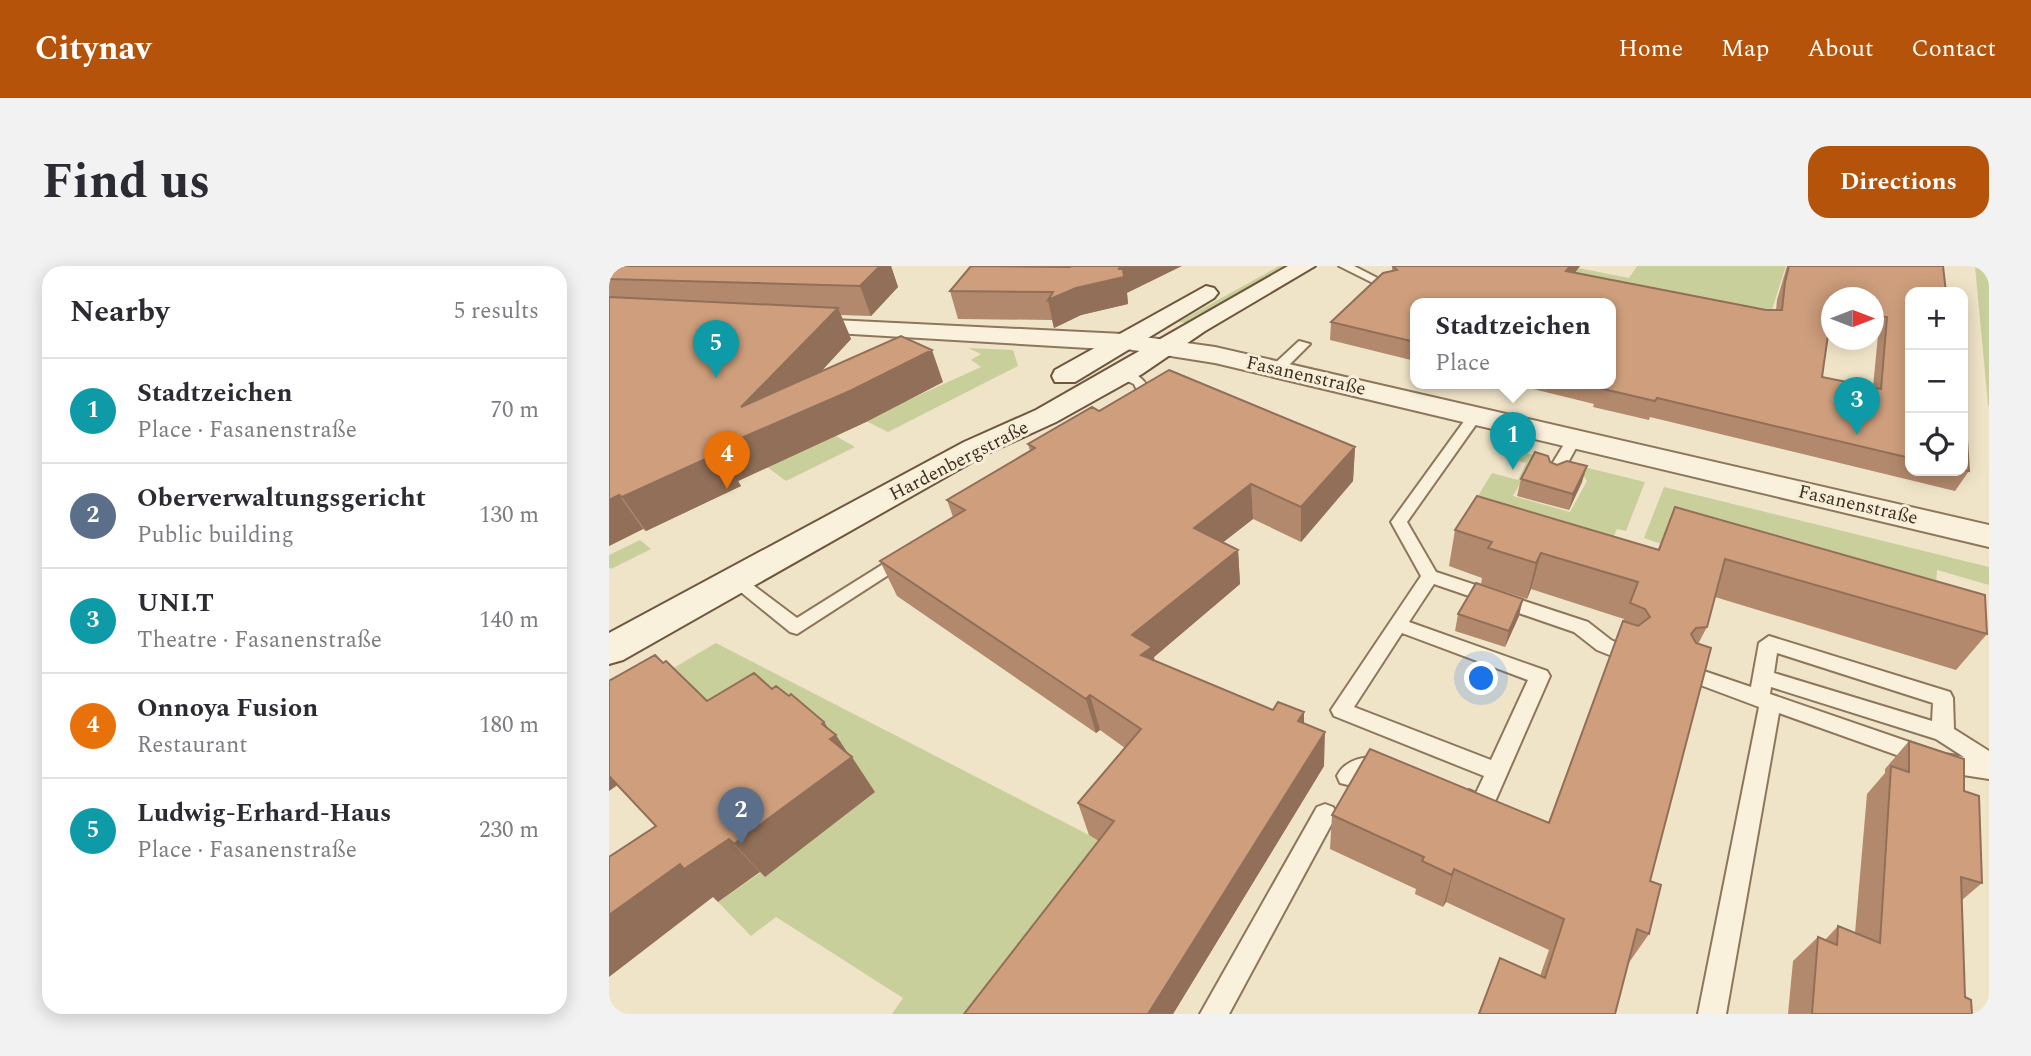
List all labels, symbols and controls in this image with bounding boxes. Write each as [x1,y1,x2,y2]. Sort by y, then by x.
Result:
text: Citynav [35,24,151,74]
text: Home [1618,31,1683,67]
text: Map [1721,31,1769,67]
text: About [1807,31,1873,67]
text: Contact [1911,31,1996,67]
text: Find us [42,145,210,220]
button: Directions [1808,146,1989,218]
north arrow [1821,287,1884,350]
map controls [1905,287,1968,476]
button: + [1905,287,1968,350]
text: Nearby [70,289,169,335]
text: 5 results [454,294,539,329]
popup [1410,298,1616,389]
text: Stadtzeichen [1435,306,1591,346]
pin: 5 [693,320,739,378]
text: Place [1435,346,1490,381]
street label: Fasanenstraße [1243,348,1369,404]
button: − [1905,350,1968,413]
text: Stadtzeichen [137,373,293,413]
pin: 3 [1834,377,1880,435]
text: 1 [87,393,99,428]
text: 70 m [490,393,539,428]
pin: 1 [1490,412,1536,470]
text: Place · Fasanenstraße [137,413,357,448]
street label: Hardenbergstraße [884,413,1034,509]
button: locate [1905,413,1968,476]
pin: 4 [704,431,750,489]
street label: Fasanenstraße [1795,477,1921,533]
text: Oberverwaltungsgericht [137,478,426,518]
text: 2 [87,498,99,533]
text: 130 m [479,498,539,533]
text: Public building [137,518,294,553]
text: UNI.T [137,583,214,623]
text: 3 [87,603,99,638]
text: 140 m [479,603,539,638]
text: Theatre · Fasanenstraße [137,623,382,658]
your location [1464,661,1498,695]
text: Onnoya Fusion [137,688,318,728]
text: 4 [87,708,99,743]
text: 180 m [479,708,539,743]
text: Restaurant [137,728,247,763]
pin: 2 [718,787,764,845]
text: Ludwig-Erhard-Haus [137,793,391,833]
text: 5 [87,813,99,848]
text: 230 m [479,813,539,848]
text: Place · Fasanenstraße [137,833,357,868]

